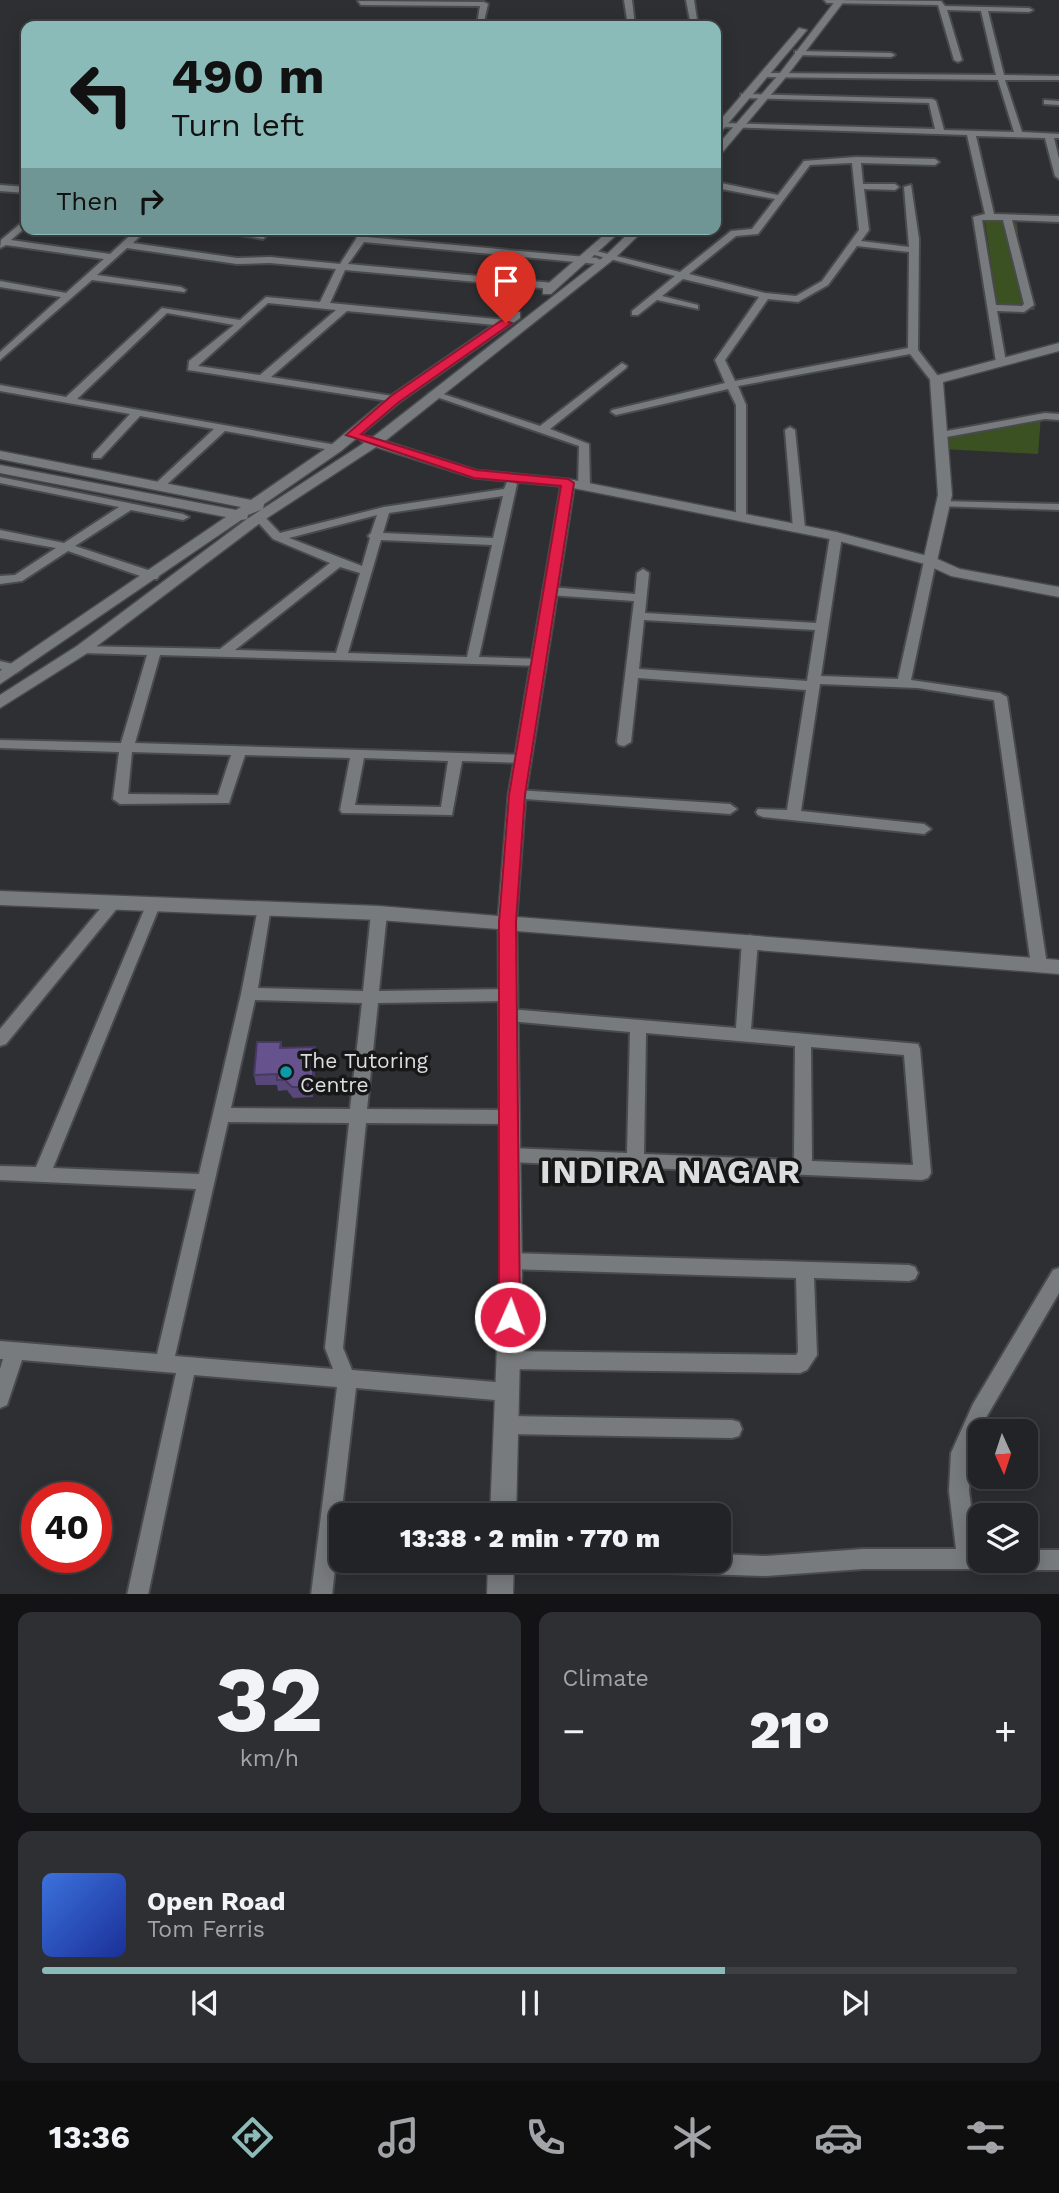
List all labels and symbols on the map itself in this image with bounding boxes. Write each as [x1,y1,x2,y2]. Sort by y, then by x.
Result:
pin [476,251,536,323]
place label: The Tutoring Centre [300,1048,429,1097]
marker: The Tutoring Centre [278,1064,294,1080]
district label: INDIRA NAGAR [540,1152,802,1191]
position arrow [473,1280,547,1354]
north arrow [968,1419,1038,1489]
speed limit sign: 40 [21,1482,112,1573]

